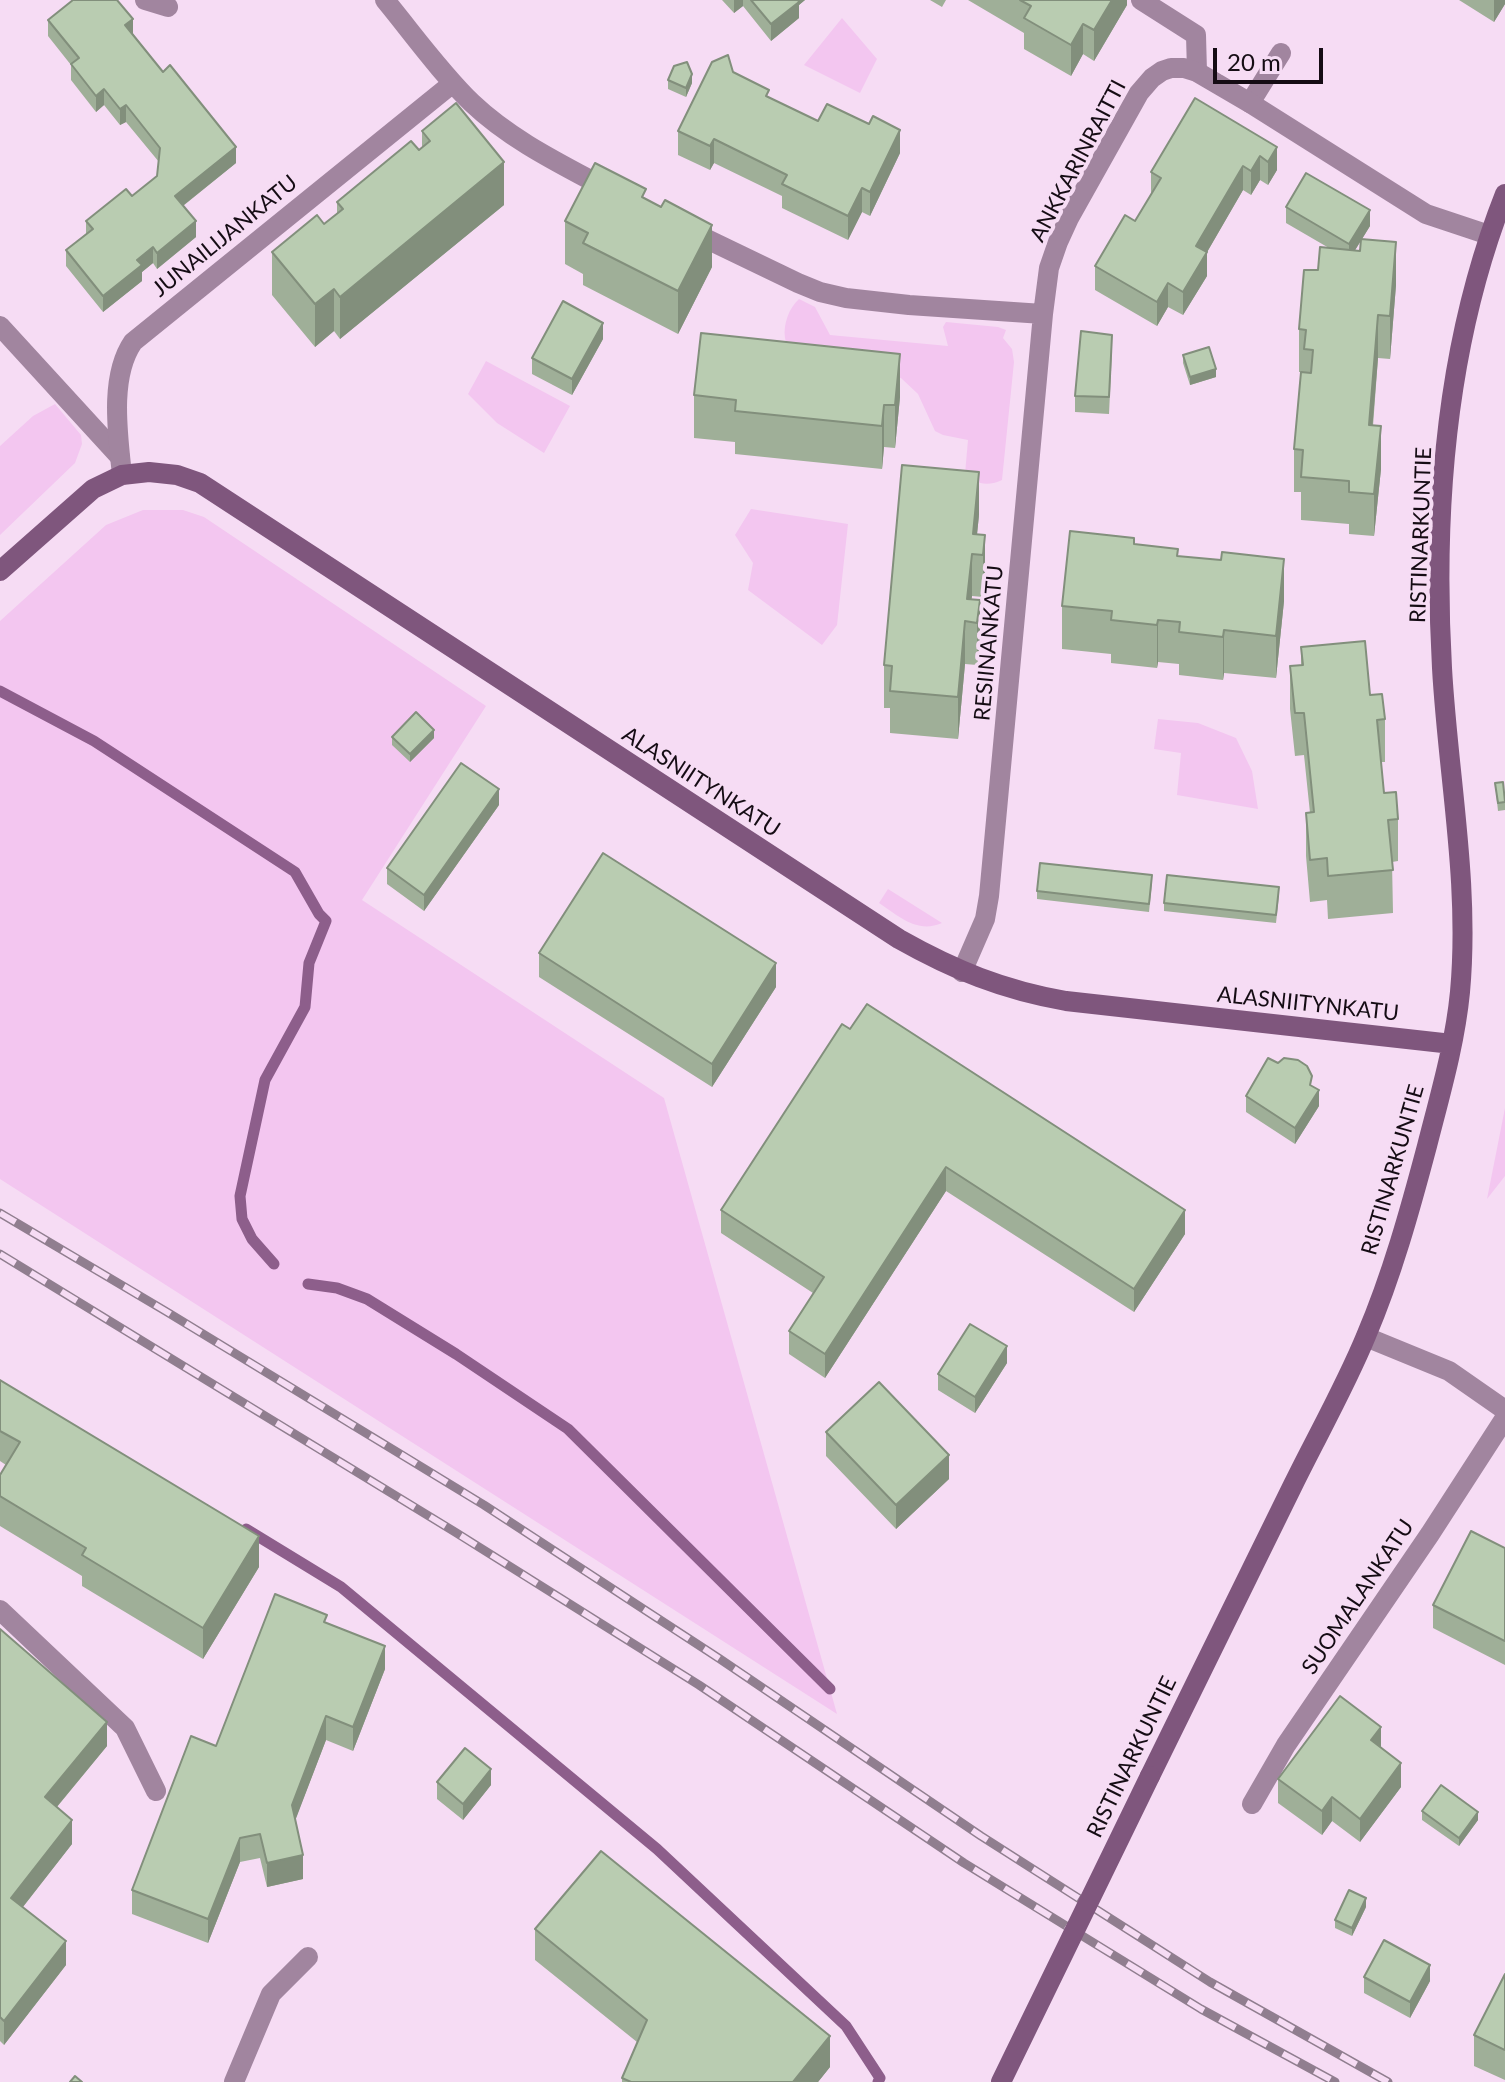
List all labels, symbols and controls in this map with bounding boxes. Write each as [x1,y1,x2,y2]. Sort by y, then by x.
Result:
scale bar [1217,32,1327,82]
text: 20 m [1227,47,1281,76]
street label: ANKKARINRAITTI [1024,76,1132,246]
street label: JUNAILIJANKATU [147,170,303,302]
street label: RISTINARKUNTIE [1405,447,1437,623]
street label: RESIINANKATU [969,564,1009,722]
street label: ALASNIITYNKATU [617,721,785,843]
street label: ALASNIITYNKATU [1216,981,1400,1027]
street label: RISTINARKUNTIE [1356,1082,1430,1258]
street label: SUOMALANKATU [1296,1515,1420,1679]
street label: RISTINARKUNTIE [1082,1672,1182,1842]

